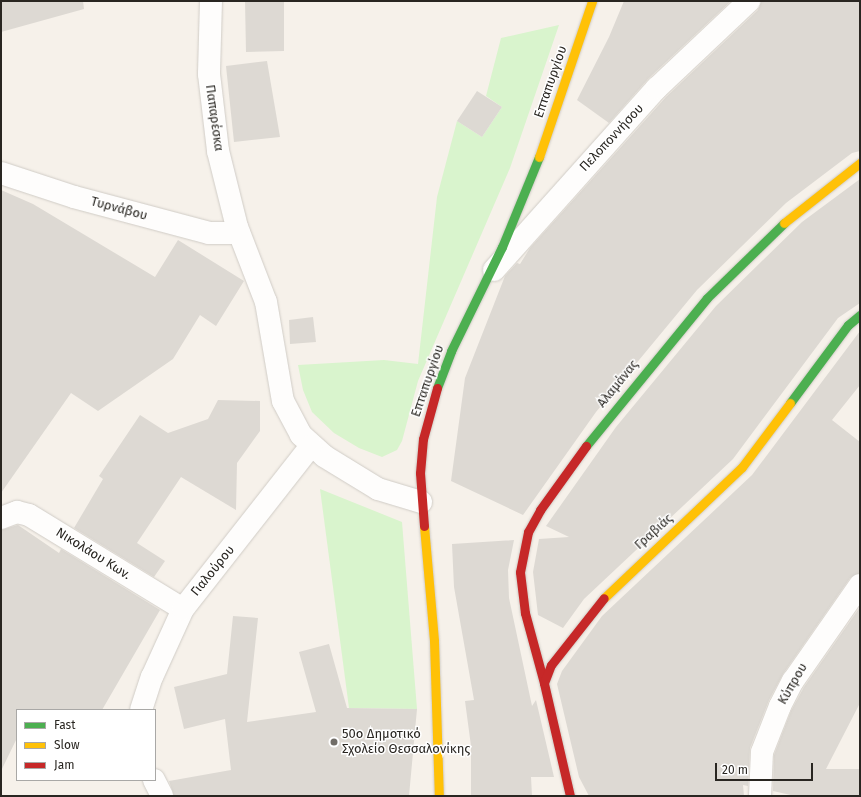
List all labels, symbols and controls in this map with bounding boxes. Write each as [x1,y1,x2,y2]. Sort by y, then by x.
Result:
street label: Επταπυργίου [531,44,571,120]
street label: Παπαρέσκα [202,84,226,152]
street label: Πελοποννήσου [577,101,647,175]
street label: Τυρνάβου [89,194,149,224]
street label: Επταπυργίου [408,343,448,419]
street label: Αλαμάνας [594,357,642,411]
street label: Γραβιάς [632,511,676,553]
street label: Νικολάου Κων. [53,525,133,583]
street label: Γιαλούρου [188,543,238,599]
street label: Κύπρου [775,661,811,707]
legend [16,709,156,781]
text: Fast [54,718,76,732]
place label: 50ο Δημοτικό Σχολείο Θεσσαλονίκης [342,727,470,758]
marker: 50ο Δημοτικό Σχολείο Θεσσαλονίκης [329,737,339,747]
text: Slow [54,738,80,752]
scale bar [717,755,815,781]
text: Jam [54,758,74,772]
text: 20 m [722,763,748,777]

